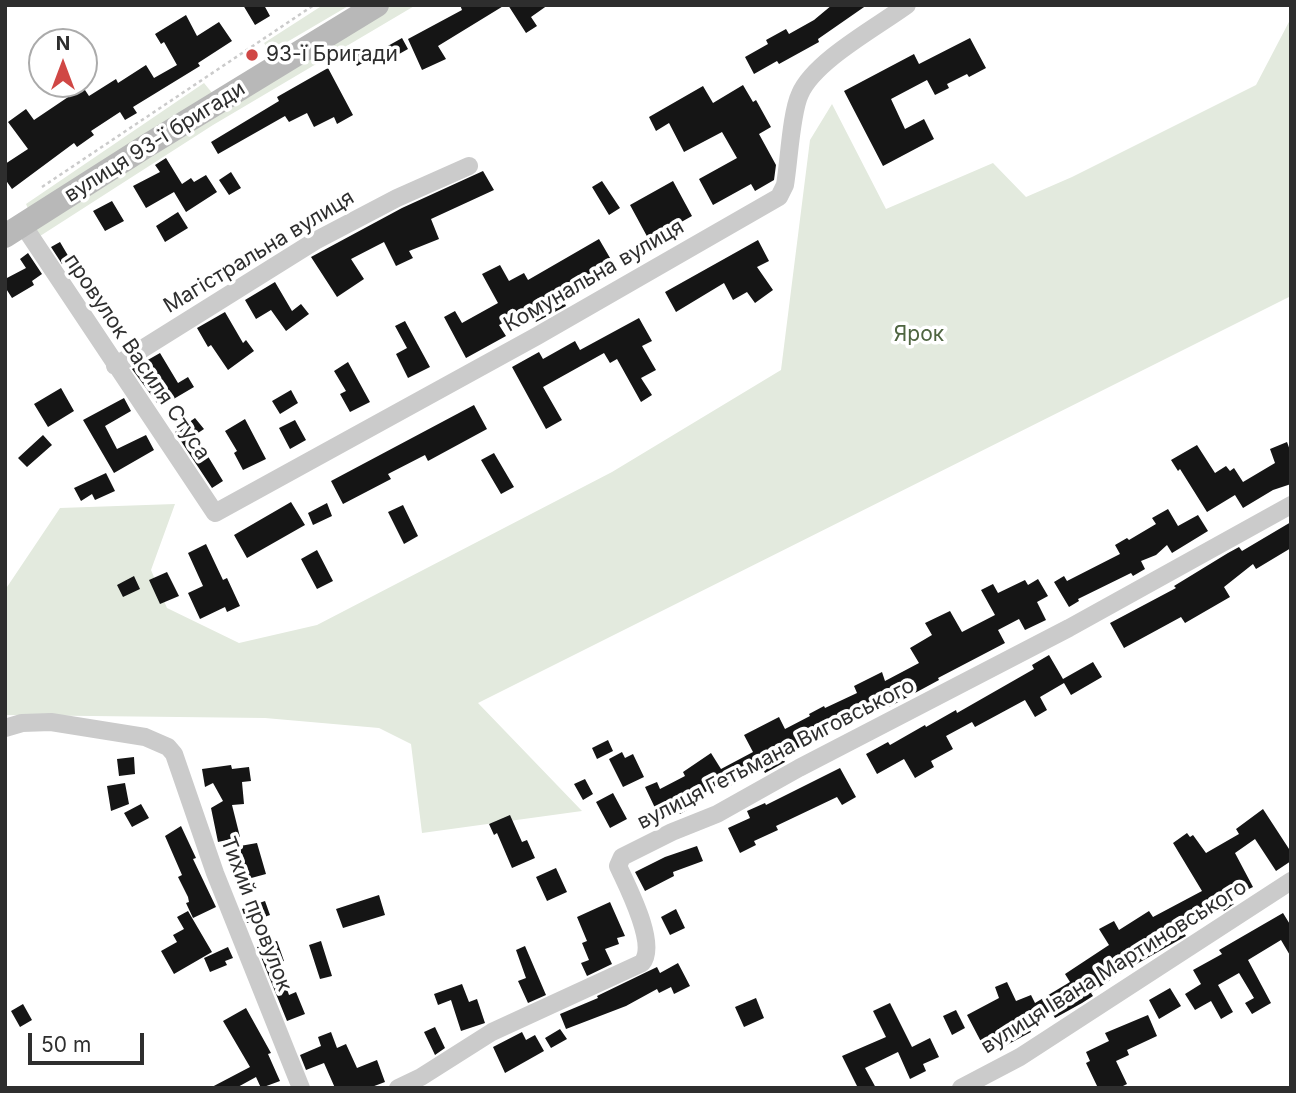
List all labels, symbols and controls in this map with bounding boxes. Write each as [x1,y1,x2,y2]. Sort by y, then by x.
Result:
north arrow [28,28,98,98]
text: N [56,32,70,55]
place label: 93-ї Бригади [266,42,398,68]
marker: 93-ї Бригади [244,47,260,63]
street label: вулиця 93-ї бригади [60,76,250,208]
street label: Магістральна вулиця [159,185,359,319]
street label: Комунальна вулиця [500,214,688,338]
street label: провулок Василя Стуса [59,249,215,465]
park label: Ярок [894,322,944,348]
street label: вулиця Гетьмана Виговського [633,673,919,835]
street label: Тихий провулок [215,833,297,995]
street label: вулиця Івана Мартиновського [977,875,1251,1059]
scale bar [32,1020,147,1064]
text: 50 m [41,1032,91,1057]

